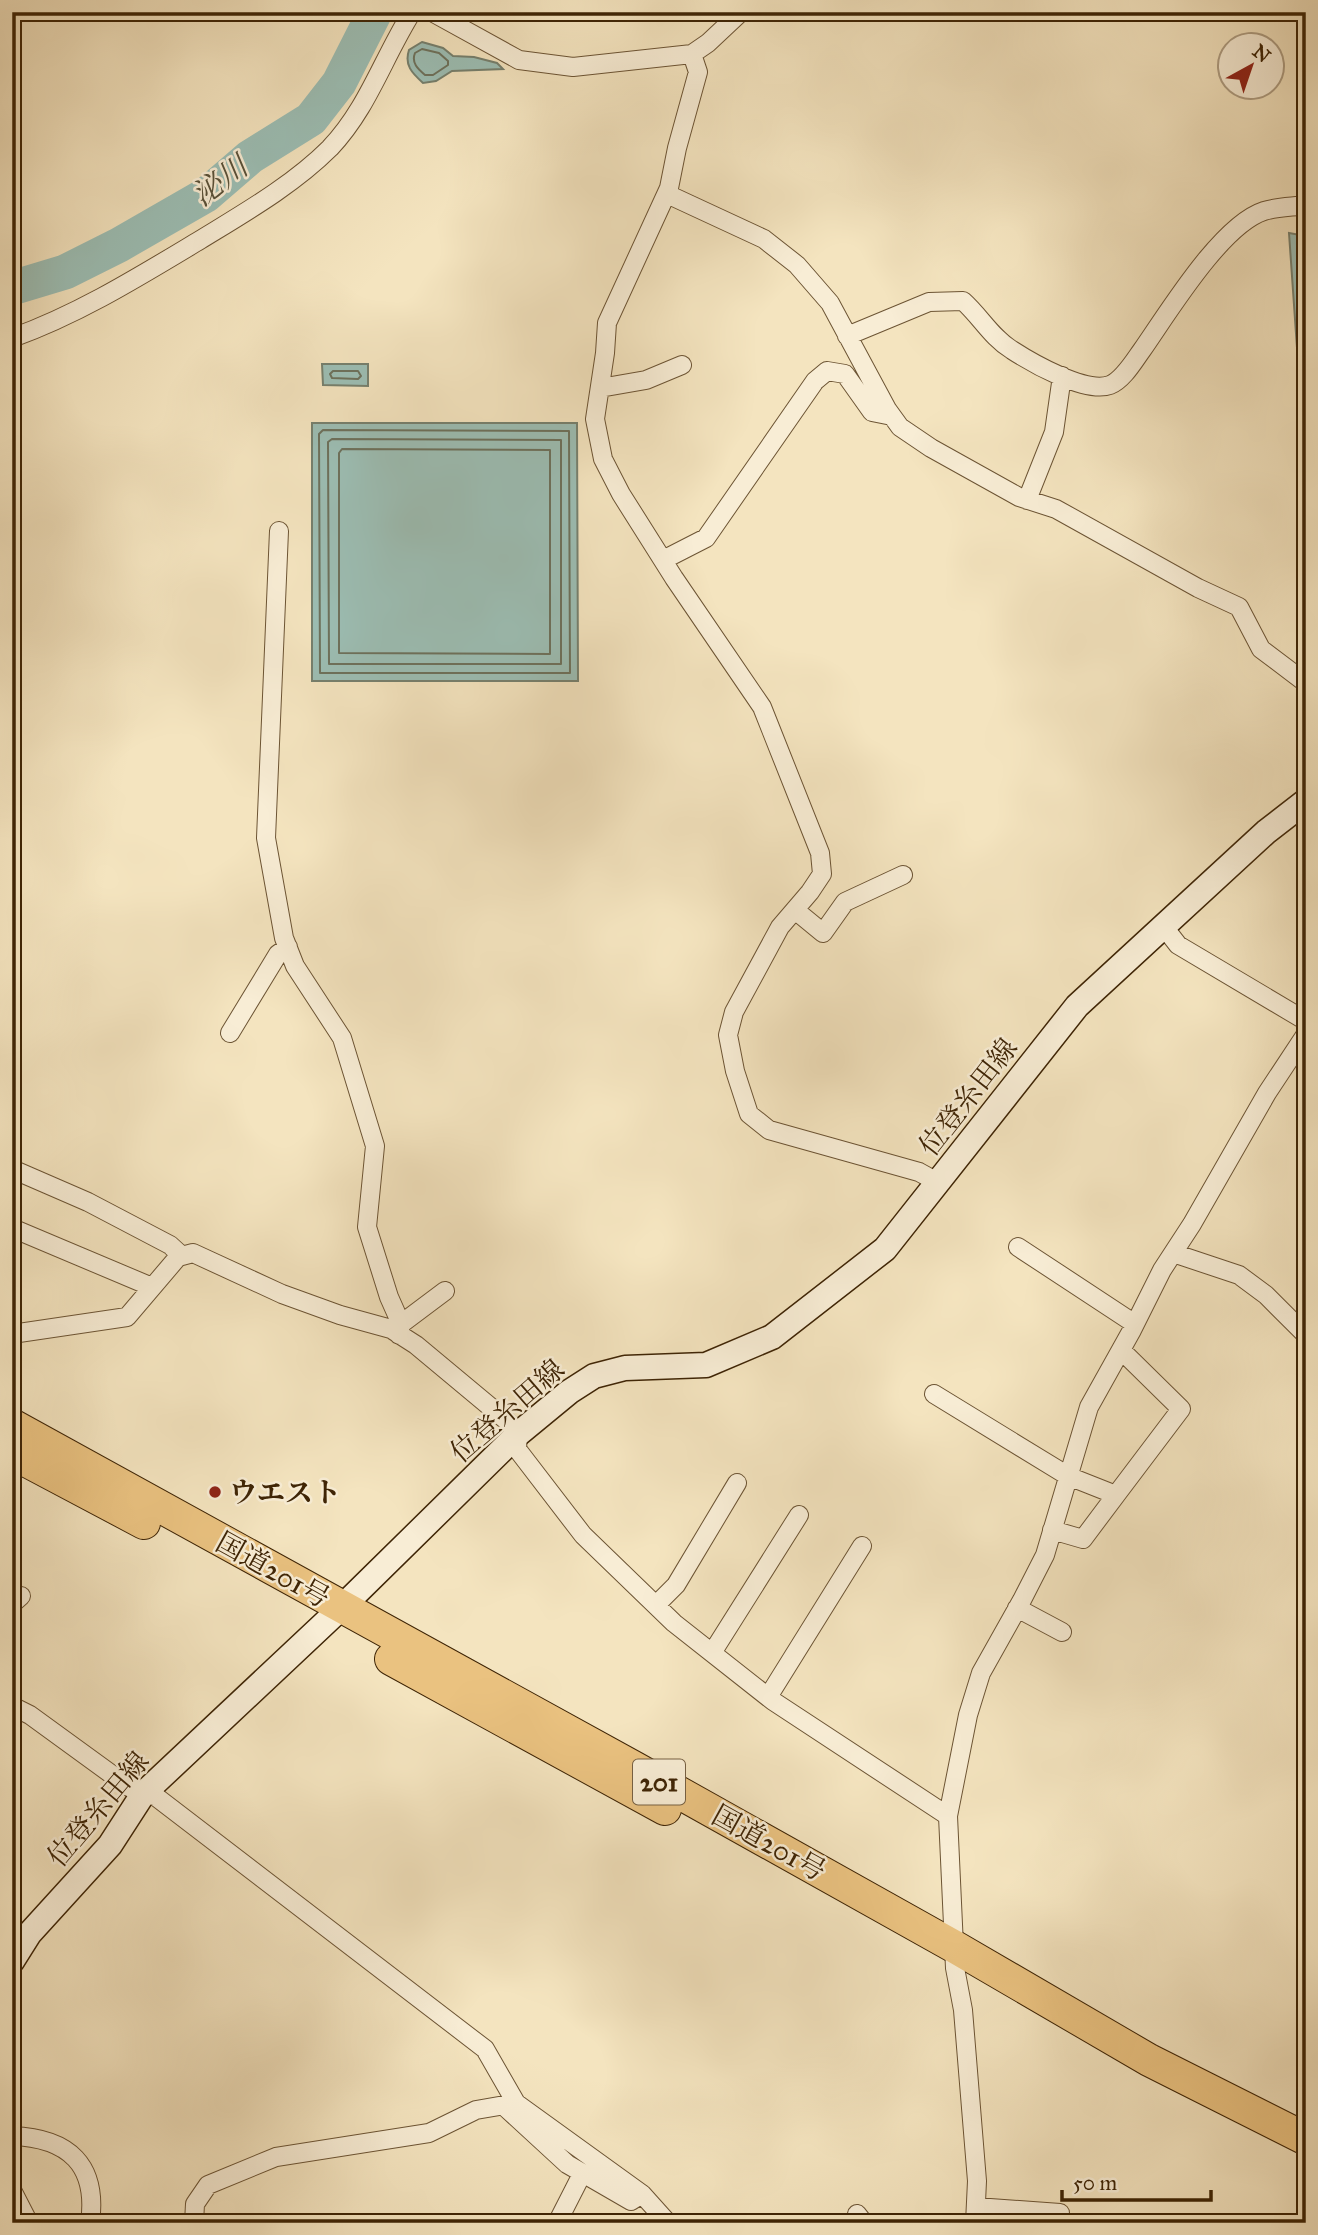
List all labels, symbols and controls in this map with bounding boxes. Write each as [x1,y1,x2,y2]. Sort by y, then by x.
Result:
north arrow [1216,32,1286,102]
text: N [1248,39,1275,67]
water label: 泌川 [185,147,257,213]
street label: 位登糸田線 [911,1031,1025,1163]
street label: 位登糸田線 [443,1352,571,1470]
place label: ウエスト [229,1475,341,1510]
marker: ウエスト [207,1484,223,1500]
street label: 国道201号 [210,1524,336,1616]
street label: 位登糸田線 [40,1744,156,1874]
road number: 201 [633,1760,685,1804]
street label: 国道201号 [706,1797,832,1889]
scale bar [1062,2158,1211,2202]
text: 50 m [1073,2170,1118,2196]

